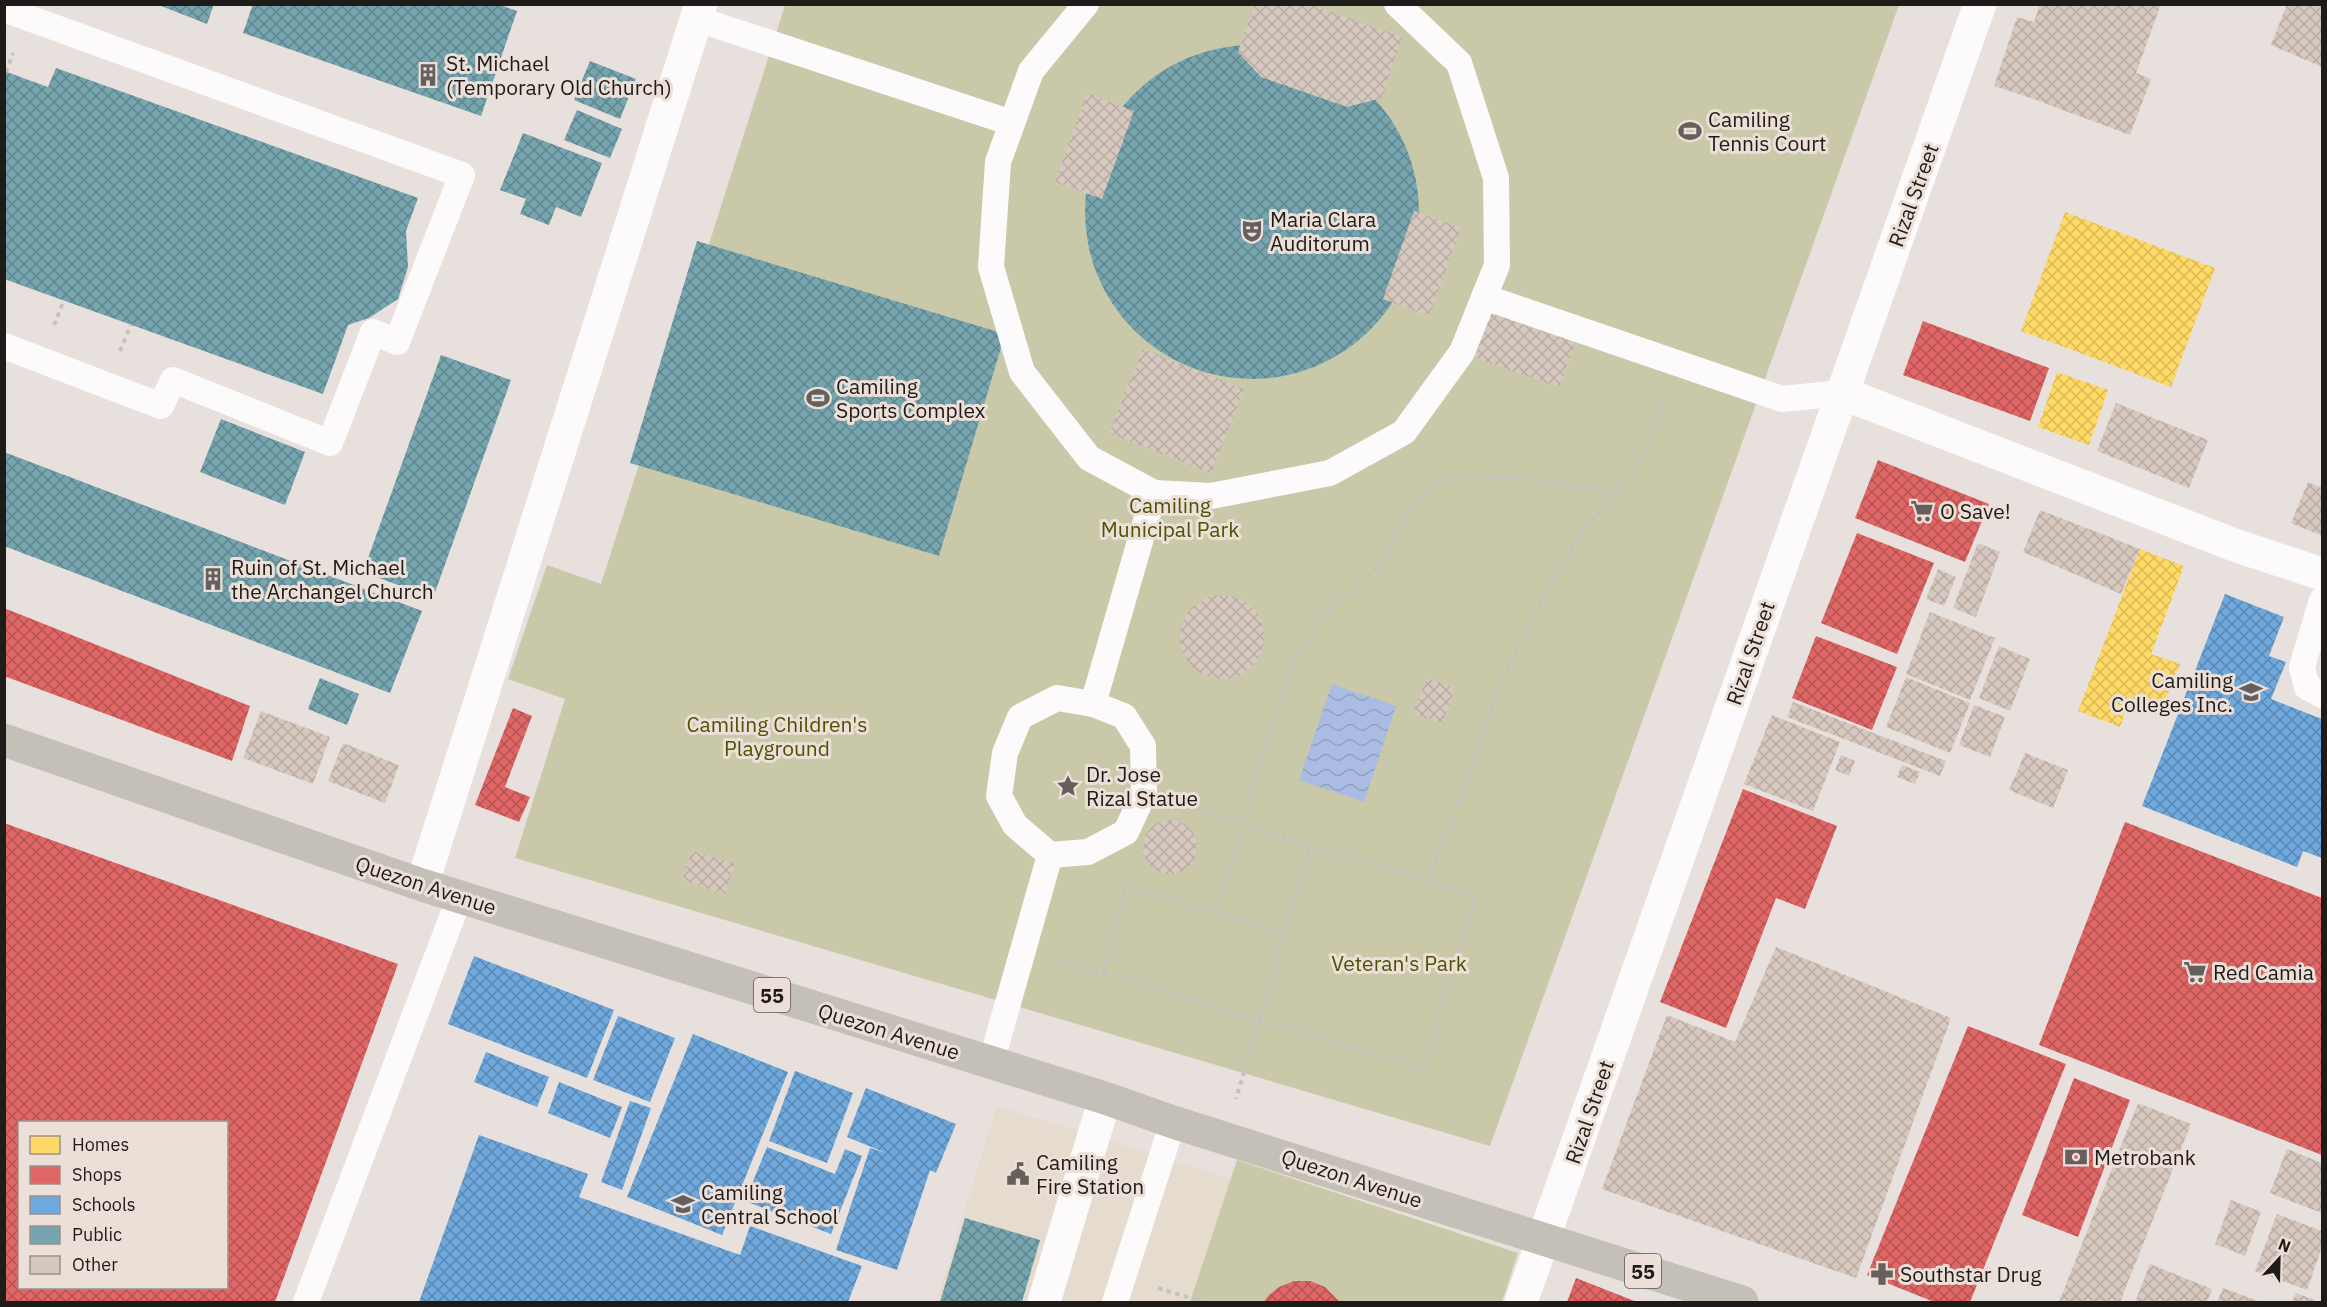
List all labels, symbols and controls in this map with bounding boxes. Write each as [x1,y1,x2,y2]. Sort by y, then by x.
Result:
place label: St. Michael (Temporary Old Church) [446,49,672,101]
building icon: St. Michael (Temporary Old Church) [415,62,441,88]
place label: Camiling Tennis Court [1708,105,1826,157]
sports icon: Camiling Tennis Court [1677,118,1703,144]
street label: Rizal Street [1881,140,1945,250]
place label: Maria Clara Auditorum [1270,205,1376,257]
theatre icon: Maria Clara Auditorum [1239,218,1265,244]
place label: Camiling Sports Complex [836,372,986,424]
sports icon: Camiling Sports Complex [805,385,831,411]
park label: Camiling Municipal Park [1101,491,1239,543]
place label: O Save! [1940,497,2011,525]
supermarket icon: O Save! [1909,498,1935,524]
place label: Ruin of St. Michael the Archangel Church [231,553,434,605]
building icon: Ruin of St. Michael the Archangel Church [200,566,226,592]
street label: Rizal Street [1719,597,1781,709]
place label: Camiling Colleges Inc. [2111,666,2233,718]
school or university icon: Camiling Colleges Inc. [2238,679,2264,705]
park label: Camiling Children's Playground [687,710,867,762]
place label: Dr. Jose Rizal Statue [1086,760,1198,812]
place icon: Dr. Jose Rizal Statue [1055,773,1081,799]
street label: Quezon Avenue [352,849,500,921]
park label: Veteran's Park [1331,949,1467,977]
place label: Red Camia [2213,958,2314,986]
supermarket icon: Red Camia [2182,959,2208,985]
road number: 55 [754,978,790,1012]
street label: Quezon Avenue [815,996,963,1066]
street label: Rizal Street [1558,1056,1620,1168]
legend [18,1121,228,1289]
text: Homes [72,1133,129,1156]
street label: Quezon Avenue [1278,1142,1426,1214]
place label: Metrobank [2094,1143,2196,1171]
bank icon: Metrobank [2063,1144,2089,1170]
place label: Camiling Fire Station [1036,1148,1144,1200]
public building icon: Camiling Fire Station [1005,1161,1031,1187]
text: Shops [72,1163,122,1186]
place label: Camiling Central School [701,1178,839,1230]
school or university icon: Camiling Central School [670,1191,696,1217]
text: Schools [72,1193,136,1216]
text: Public [72,1223,122,1246]
north arrow [2249,1229,2309,1289]
text: N [2275,1234,2294,1257]
text: Other [72,1253,118,1276]
road number: 55 [1625,1254,1661,1288]
place label: Southstar Drug [1900,1260,2041,1288]
pharmacy icon: Southstar Drug [1869,1261,1895,1287]

